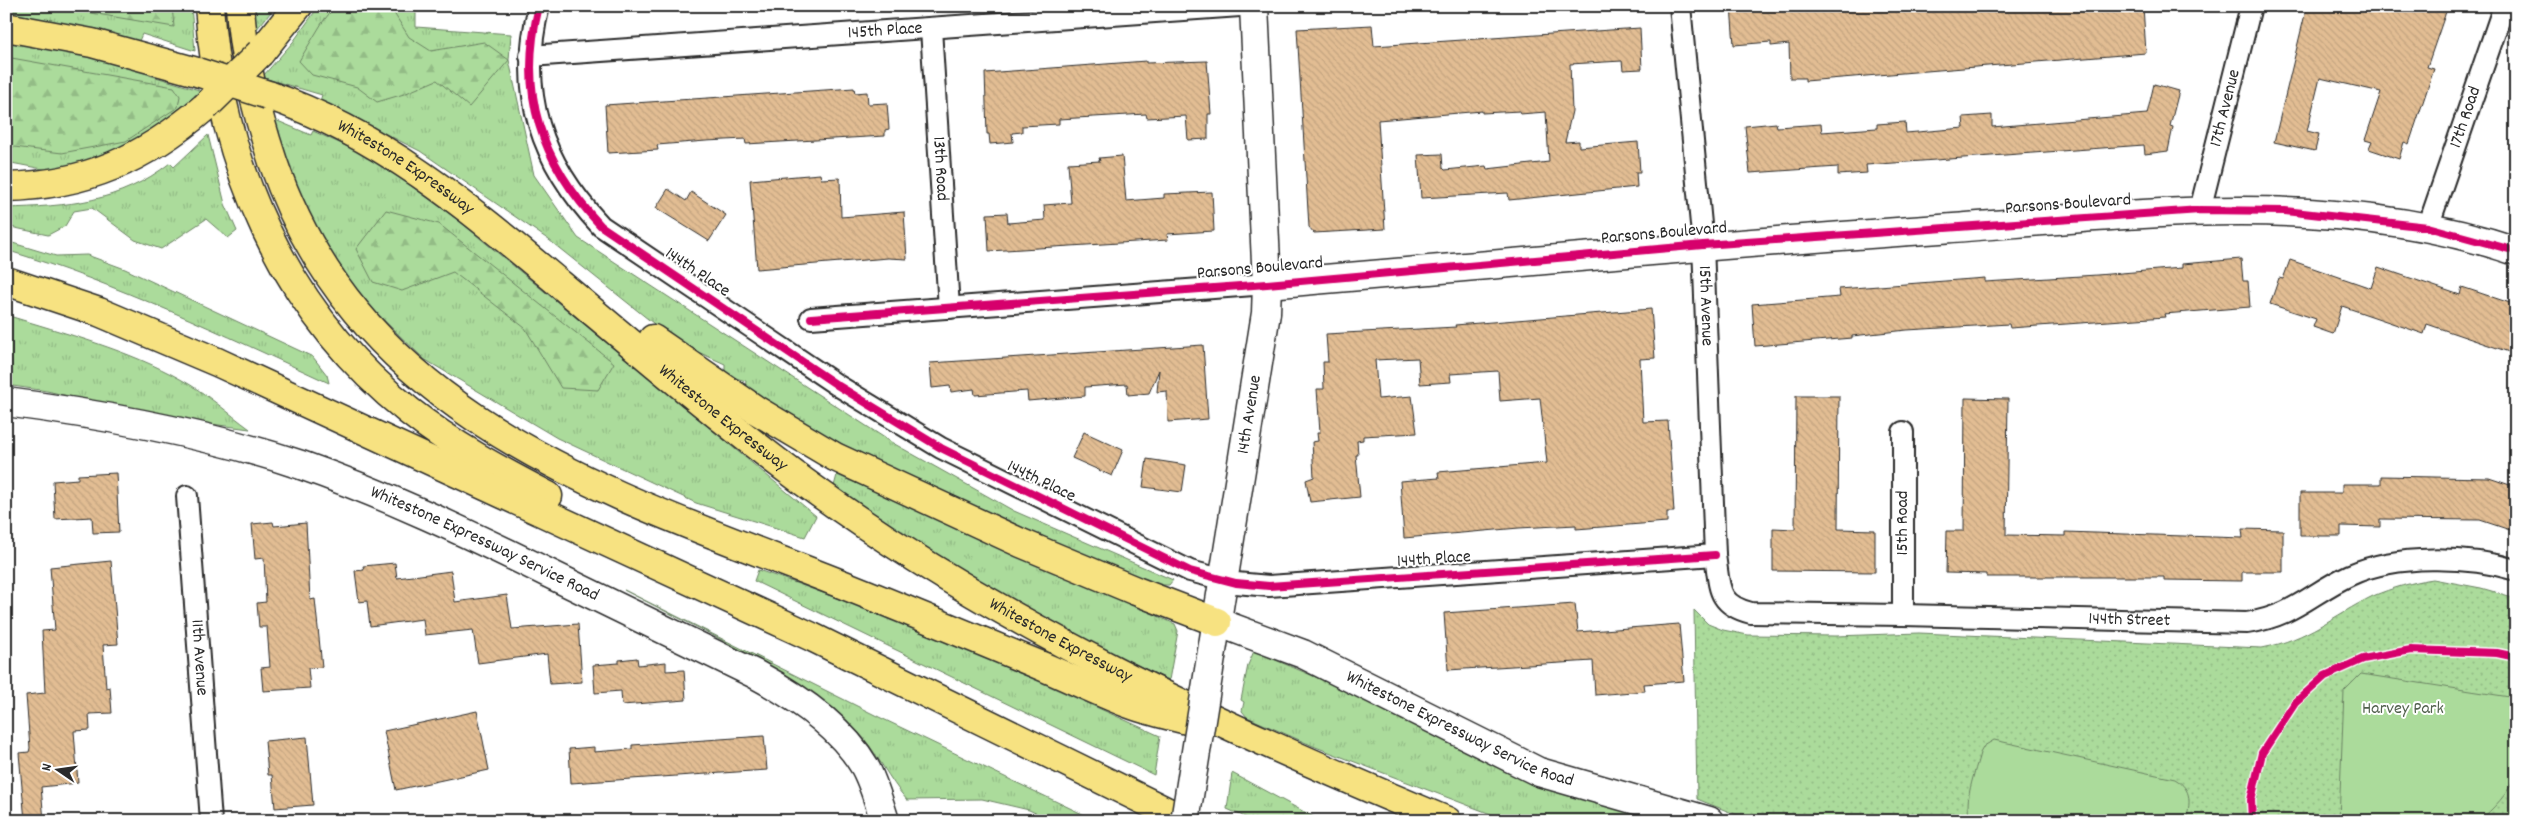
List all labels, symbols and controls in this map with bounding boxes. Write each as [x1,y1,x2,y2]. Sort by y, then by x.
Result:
street label: 145th Place [847,16,923,46]
street label: 17th Avenue [2204,67,2247,150]
street label: 17th Road [2444,83,2488,151]
street label: Whitestone Expressway [333,114,480,222]
street label: 13th Road [925,136,955,202]
street label: Parsons Boulevard [2004,188,2132,222]
street label: Parsons Boulevard [1600,216,1728,252]
street label: 144th Place [659,242,735,304]
street label: Parsons Boulevard [1196,251,1324,287]
street label: 15th Avenue [1691,265,1719,347]
street label: Whitestone Expressway [653,359,793,478]
street label: 14th Avenue [1231,373,1268,456]
street label: 144th Place [1002,455,1080,509]
street label: Whitestone Expressway Service Road [366,480,603,608]
street label: 15th Road [1891,491,1916,555]
street label: 144th Place [1396,545,1472,575]
street label: Whitestone Expressway [984,592,1137,690]
street label: 144th Street [2088,607,2171,634]
street label: 11th Avenue [184,619,214,697]
street label: Whitestone Expressway Service Road [1341,665,1576,794]
park label: Harvey Park [2362,697,2444,722]
north arrow [32,744,82,794]
text: N [37,762,58,773]

